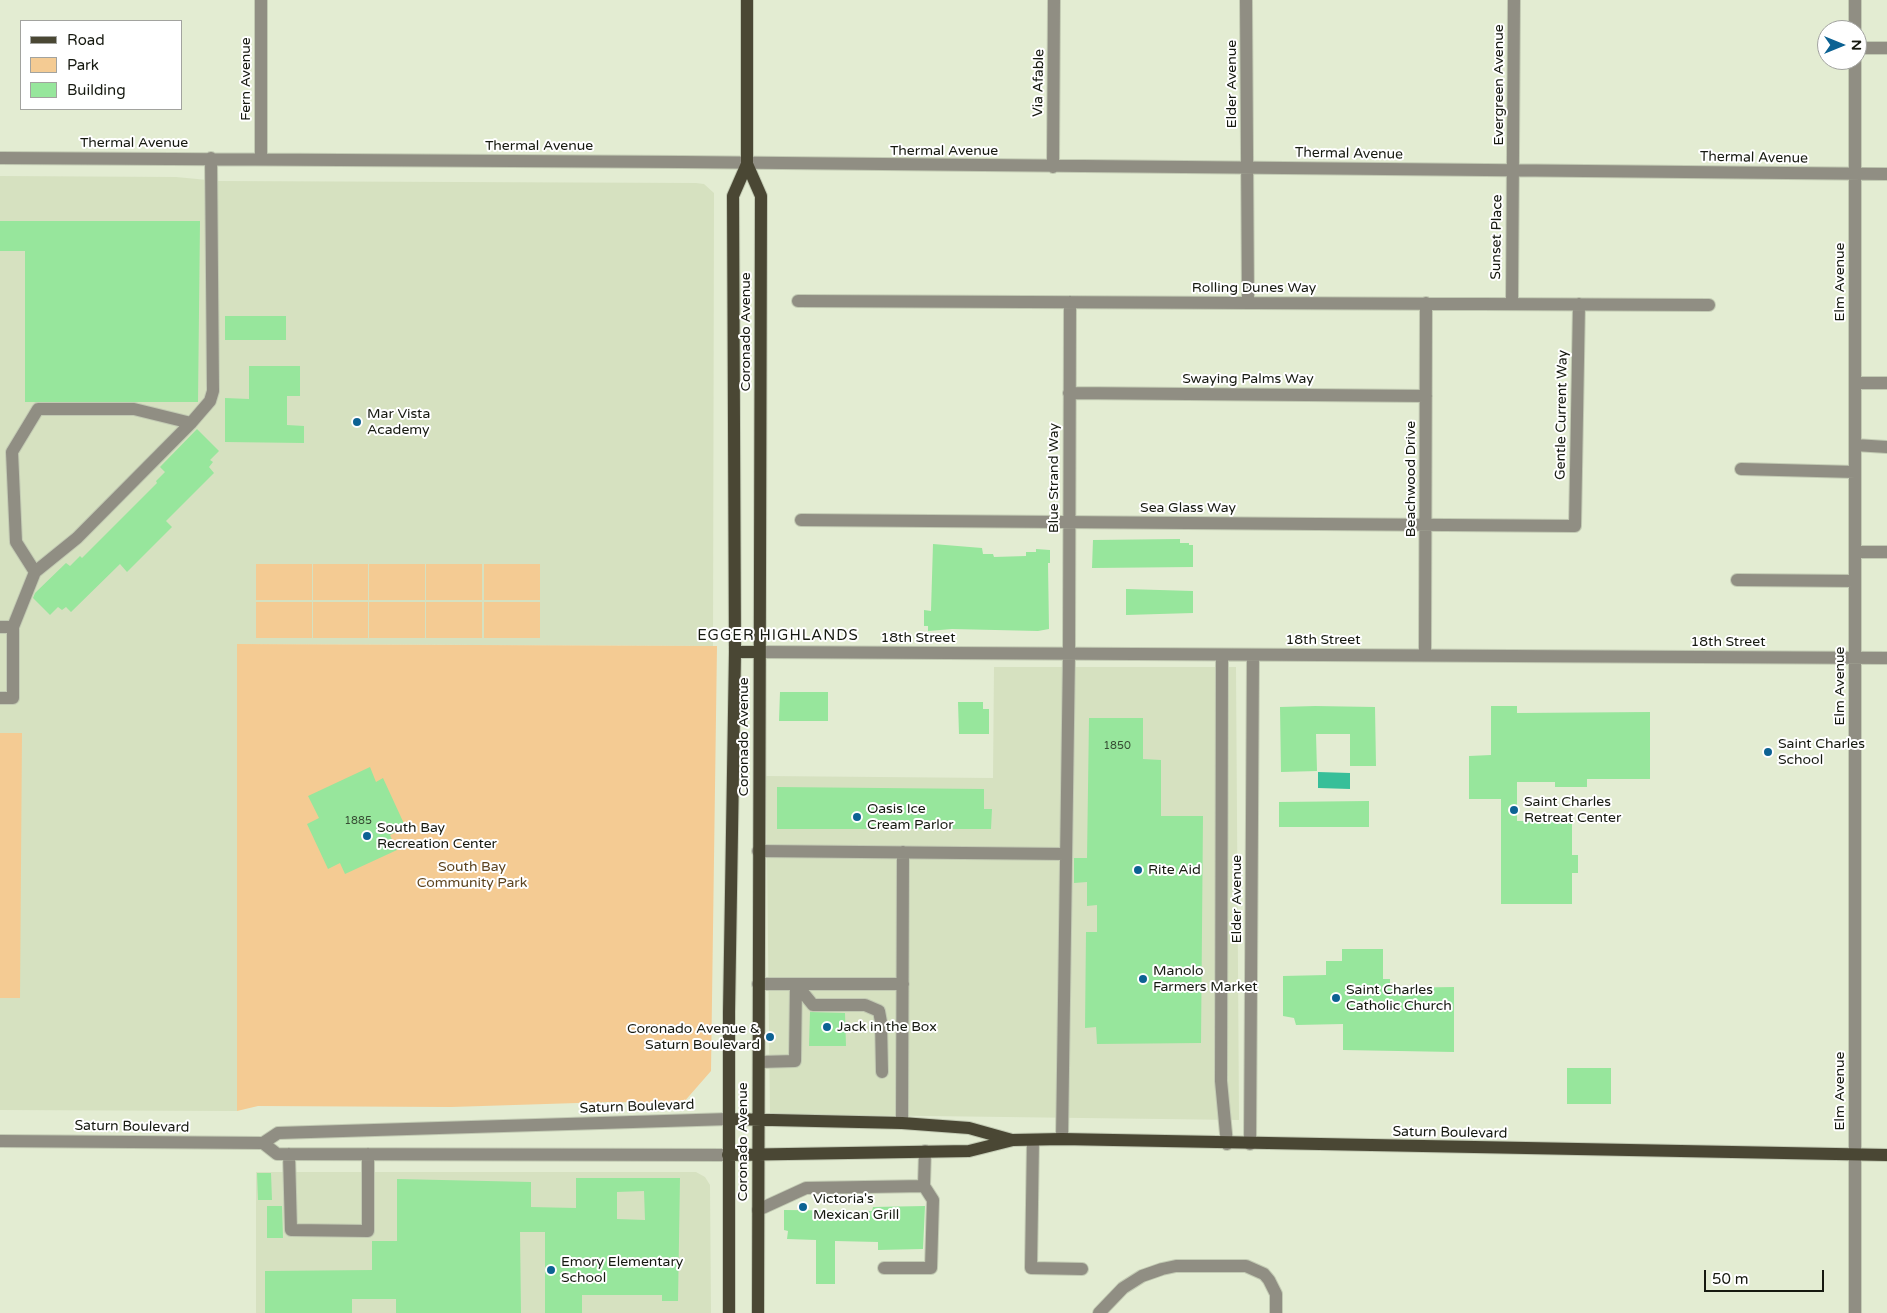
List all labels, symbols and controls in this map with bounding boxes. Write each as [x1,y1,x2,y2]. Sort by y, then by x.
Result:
legend [20,20,182,110]
north arrow [1817,20,1867,70]
street label: Evergreen Avenue [1491,24,1507,146]
text: Road [67,31,105,49]
street label: Fern Avenue [238,37,254,121]
text: N [1848,39,1865,51]
street label: Elder Avenue [1224,40,1240,128]
street label: Via Afable [1030,49,1048,117]
text: Park [67,56,99,74]
text: Building [67,81,126,99]
street label: Thermal Avenue [80,135,188,151]
street label: Thermal Avenue [485,138,593,154]
street label: Thermal Avenue [890,143,998,159]
street label: Thermal Avenue [1295,145,1403,163]
street label: Thermal Avenue [1700,149,1808,167]
street label: Sunset Place [1488,194,1506,280]
street label: Elm Avenue [1832,242,1848,322]
street label: Coronado Avenue [738,272,754,392]
street label: Rolling Dunes Way [1192,280,1316,296]
street label: Gentle Current Way [1552,350,1572,480]
street label: Swaying Palms Way [1182,371,1314,387]
place label: Mar Vista Academy [367,406,430,438]
marker: Mar Vista Academy [351,416,363,428]
street label: Beachwood Drive [1403,421,1419,537]
street label: Blue Strand Way [1046,423,1062,533]
street label: Sea Glass Way [1140,500,1236,516]
district label: EGGER HIGHLANDS [695,627,861,645]
street label: 18th Street [880,630,956,646]
street label: 18th Street [1285,632,1361,648]
street label: 18th Street [1690,634,1766,650]
street label: Elm Avenue [1832,646,1848,726]
street label: Coronado Avenue [736,677,752,797]
place label: Saint Charles School [1778,736,1865,769]
house number: 1850 [1103,739,1131,753]
marker: Saint Charles School [1762,746,1774,758]
place label: Saint Charles Retreat Center [1524,794,1621,826]
place label: Oasis Ice Cream Parlor [867,801,954,834]
marker: Saint Charles Retreat Center [1508,804,1520,816]
marker: Oasis Ice Cream Parlor [851,811,863,823]
house number: 1885 [344,814,372,828]
place label: South Bay Recreation Center [377,820,497,852]
marker: South Bay Recreation Center [361,830,373,842]
street label: Elder Avenue [1229,855,1245,943]
park label: South Bay Community Park [417,859,527,892]
place label: Rite Aid [1148,862,1201,878]
marker: Rite Aid [1132,864,1144,876]
place label: Manolo Farmers Market [1153,963,1258,996]
marker: Manolo Farmers Market [1137,973,1149,985]
place label: Saint Charles Catholic Church [1346,982,1452,1014]
marker: Saint Charles Catholic Church [1330,992,1342,1004]
place label: Jack in the Box [837,1019,937,1035]
place label: Coronado Avenue & Saturn Boulevard [627,1021,760,1054]
marker: Jack in the Box [821,1021,833,1033]
marker: Coronado Avenue & Saturn Boulevard [764,1031,776,1043]
street label: Elm Avenue [1832,1051,1848,1131]
street label: Coronado Avenue [735,1082,751,1202]
street label: Saturn Boulevard [579,1097,695,1117]
street label: Saturn Boulevard [74,1118,190,1136]
street label: Saturn Boulevard [1392,1124,1508,1142]
place label: Victoria's Mexican Grill [813,1191,899,1224]
marker: Victoria's Mexican Grill [797,1201,809,1213]
place label: Emory Elementary School [561,1254,683,1286]
scale bar [1707,1260,1827,1292]
marker: Emory Elementary School [545,1264,557,1276]
text: 50 m [1712,1270,1749,1288]

